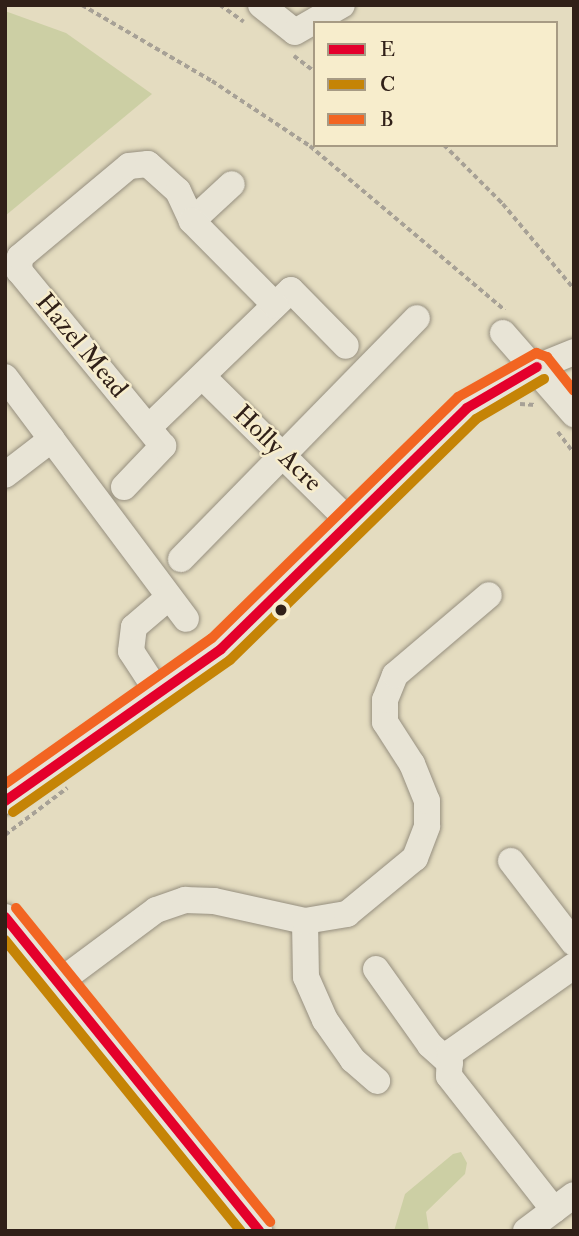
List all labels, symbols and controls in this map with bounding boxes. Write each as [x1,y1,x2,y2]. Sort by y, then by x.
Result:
legend [313,21,558,147]
text: E [380,36,395,63]
text: C [380,71,395,98]
text: B [380,106,394,133]
street label: Hazel Mead [28,287,134,405]
street label: Holly Acre [226,399,328,499]
unlabelled marker [274,603,288,617]

